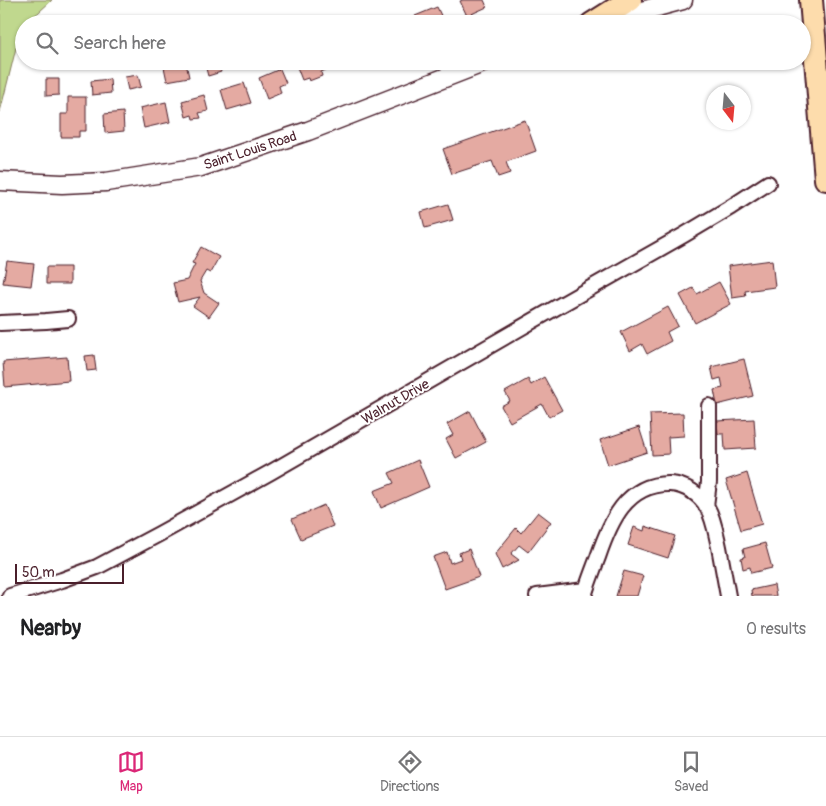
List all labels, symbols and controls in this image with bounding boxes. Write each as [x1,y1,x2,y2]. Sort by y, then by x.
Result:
search box [15,15,811,70]
icon: search [33,29,61,57]
text: Search here [73,31,166,55]
north arrow [706,85,751,130]
street label: Saint Louis Road [202,127,299,174]
street label: Walnut Drive [358,375,432,428]
scale bar [15,561,124,584]
text: 50 m [22,564,55,581]
text: Nearby [20,615,81,642]
text: 0 results [746,619,806,639]
tab: Map [117,748,145,795]
tab: Directions [380,748,439,795]
tab: Saved [674,748,709,795]

